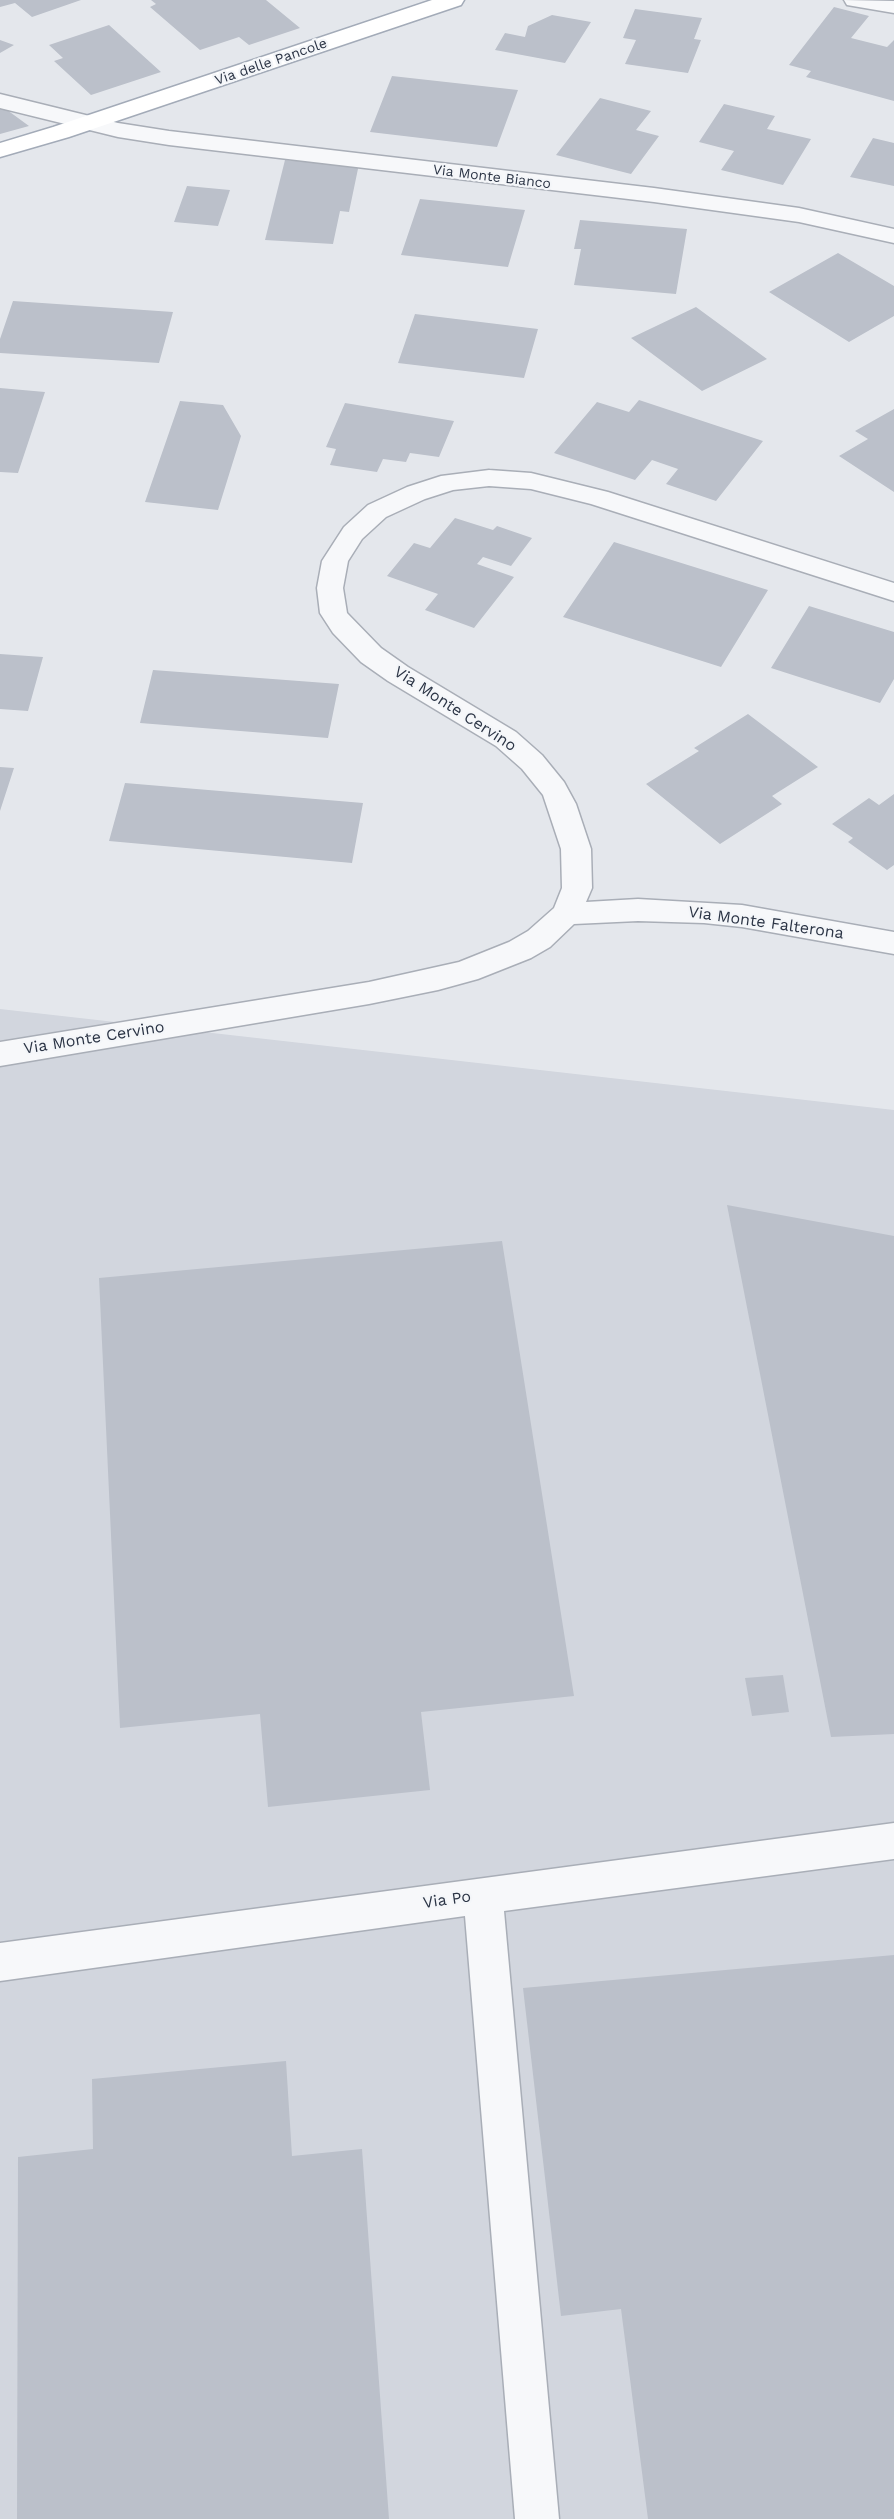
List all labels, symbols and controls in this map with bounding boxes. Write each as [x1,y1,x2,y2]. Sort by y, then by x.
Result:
street label: Via delle Pancole [213,35,329,89]
street label: Via Monte Bianco [432,161,552,193]
street label: Via Monte Cervino [390,662,520,756]
street label: Via Monte Falterona [687,903,845,943]
street label: Via Monte Cervino [22,1017,166,1059]
street label: Via Po [422,1887,472,1913]

